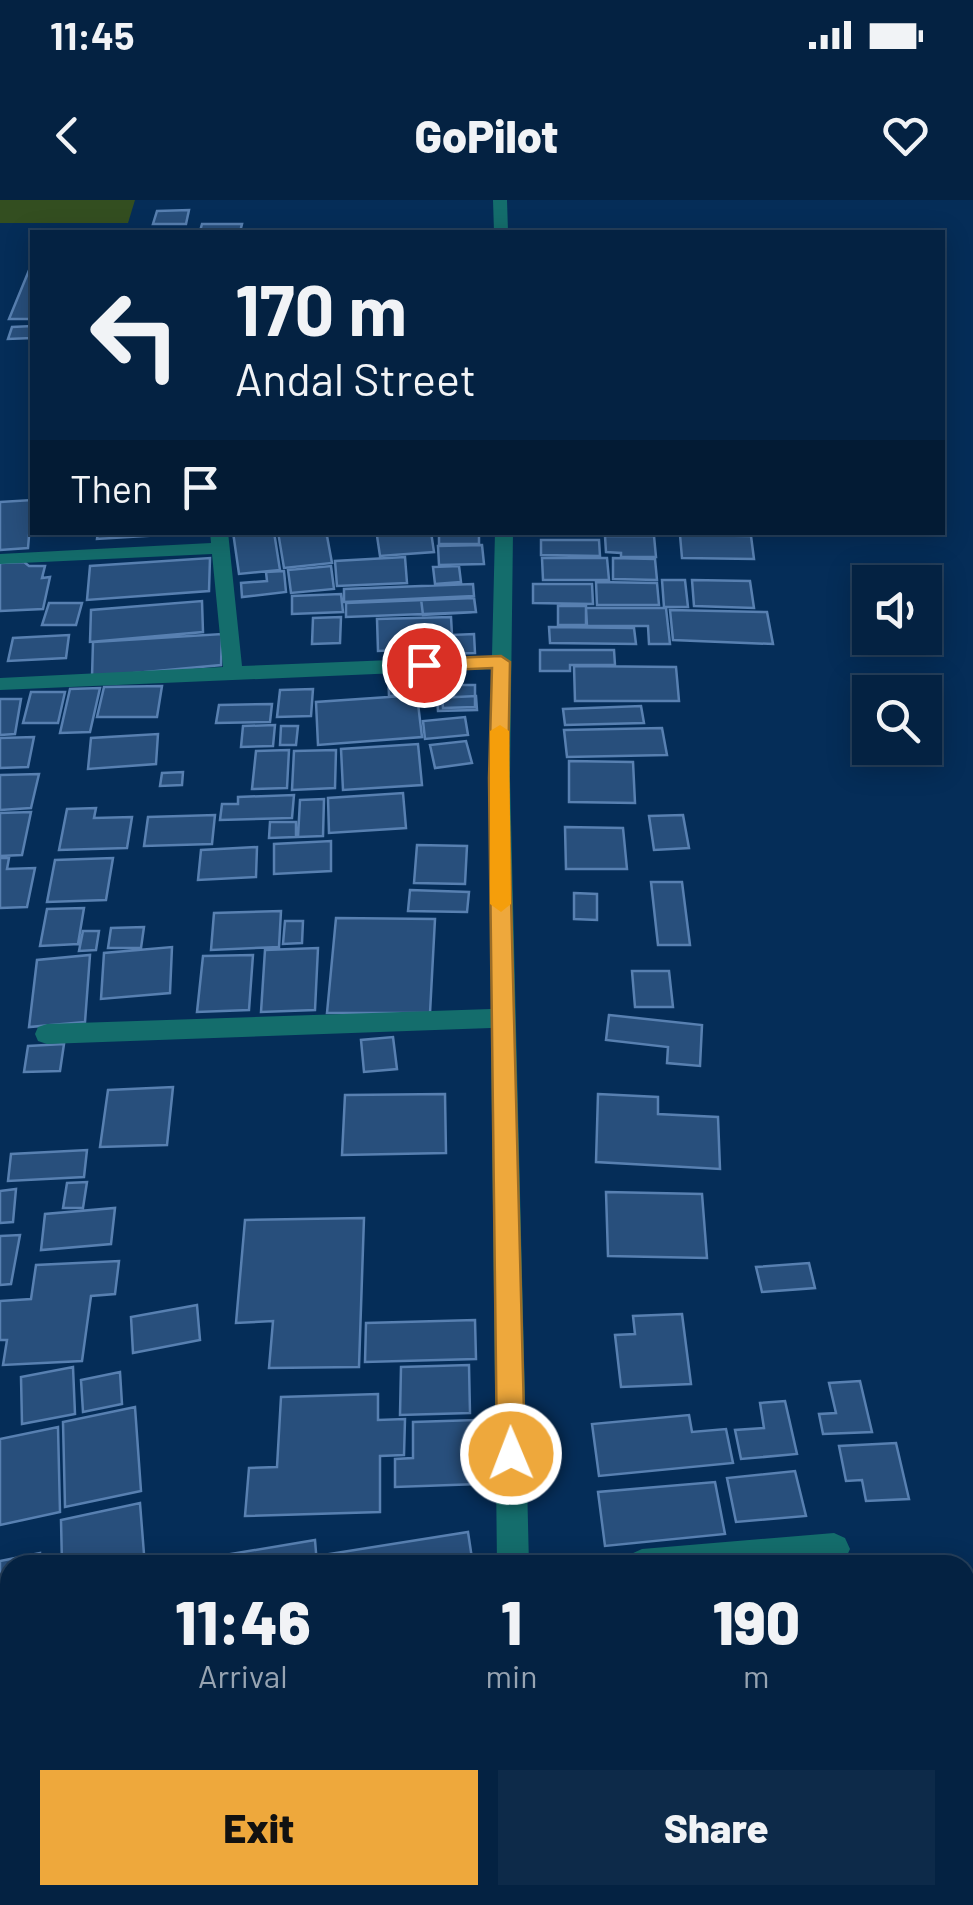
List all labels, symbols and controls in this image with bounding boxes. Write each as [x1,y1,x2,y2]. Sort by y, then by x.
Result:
text: 11:45 [50,12,134,58]
icon: back [40,108,95,163]
text: GoPilot [415,108,558,162]
icon: heart [878,108,933,163]
text: 170 m [235,266,407,350]
icon: left [70,270,200,400]
text: Andal Street [235,351,476,405]
icon: arrive [173,460,228,515]
text: Then [70,465,153,511]
map controls [852,565,942,765]
button: sound [852,565,942,655]
pin [382,623,467,708]
icon: arrive [397,638,452,693]
button: search [852,675,942,765]
position arrow [459,1402,563,1506]
text: 11:46 [175,1585,311,1657]
text: 1 [501,1585,522,1657]
text: 190 [712,1585,800,1657]
text: Arrival [198,1656,288,1694]
text: min [486,1656,537,1694]
text: m [743,1656,769,1694]
button: Exit [40,1770,478,1885]
button: Share [498,1770,935,1885]

